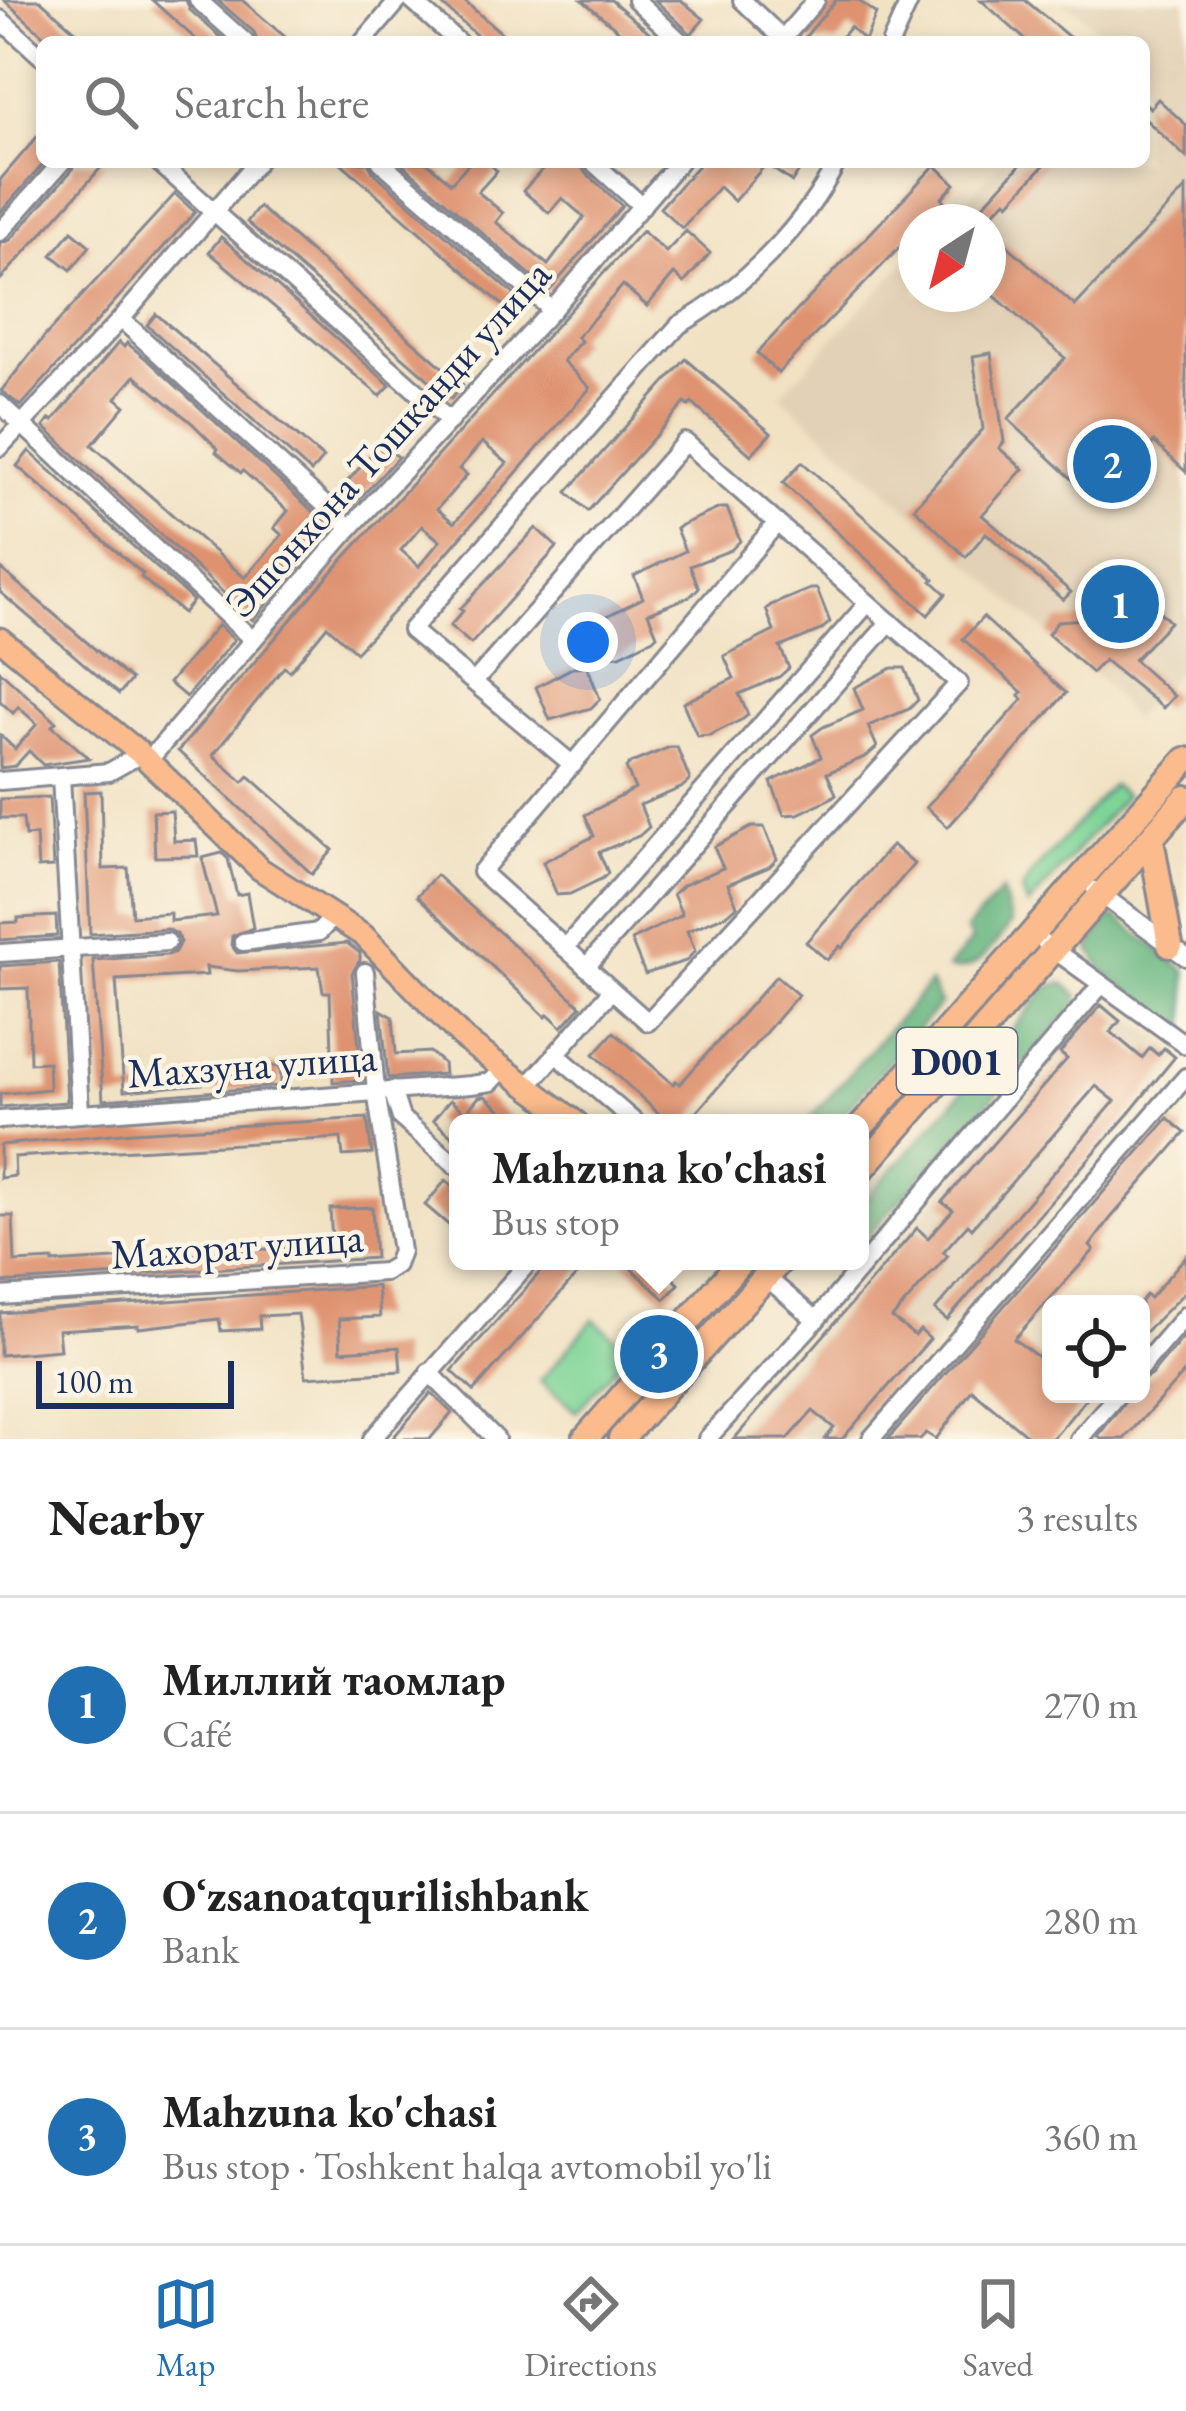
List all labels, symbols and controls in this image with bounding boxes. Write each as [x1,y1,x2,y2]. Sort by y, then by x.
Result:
search box [36,36,1150,168]
icon: search [78,69,144,135]
text: Search here [174,73,369,131]
north arrow [898,204,1006,312]
street label: Эшонхона Тошканди улица [212,248,563,629]
pin: 2 [1073,419,1151,509]
pin: 1 [1081,559,1159,649]
your location [558,612,618,672]
street label: Махзуна улица [125,1028,379,1101]
road number: D001 [897,1028,1017,1094]
popup [449,1114,869,1270]
text: Mahzuna ko'chasi [492,1138,826,1196]
text: Bus stop [492,1196,620,1247]
street label: Махорат улица [109,1209,365,1282]
map controls [1042,1295,1150,1403]
button: locate [1042,1295,1150,1403]
pin: 3 [620,1309,698,1399]
scale bar [36,1355,234,1408]
text: 100 m [54,1360,134,1403]
text: Nearby [48,1484,204,1550]
text: 3 results [1016,1492,1138,1543]
text: Миллий таомлар [162,1650,505,1708]
text: 1 [77,1679,97,1730]
text: 270 m [1044,1679,1138,1730]
text: Café [162,1708,232,1759]
text: Oʻzsanoatqurilishbank [162,1866,589,1924]
text: 2 [77,1895,97,1946]
text: 280 m [1044,1895,1138,1946]
text: Bank [162,1924,239,1975]
text: Mahzuna ko'chasi [162,2082,497,2140]
text: 3 [77,2111,97,2162]
text: 360 m [1044,2111,1138,2162]
text: Bus stop · Toshkent halqa avtomobil yo'li [162,2140,772,2191]
tab: Map [153,2271,219,2386]
tab: Directions [524,2271,657,2386]
tab: Saved [963,2271,1033,2386]

